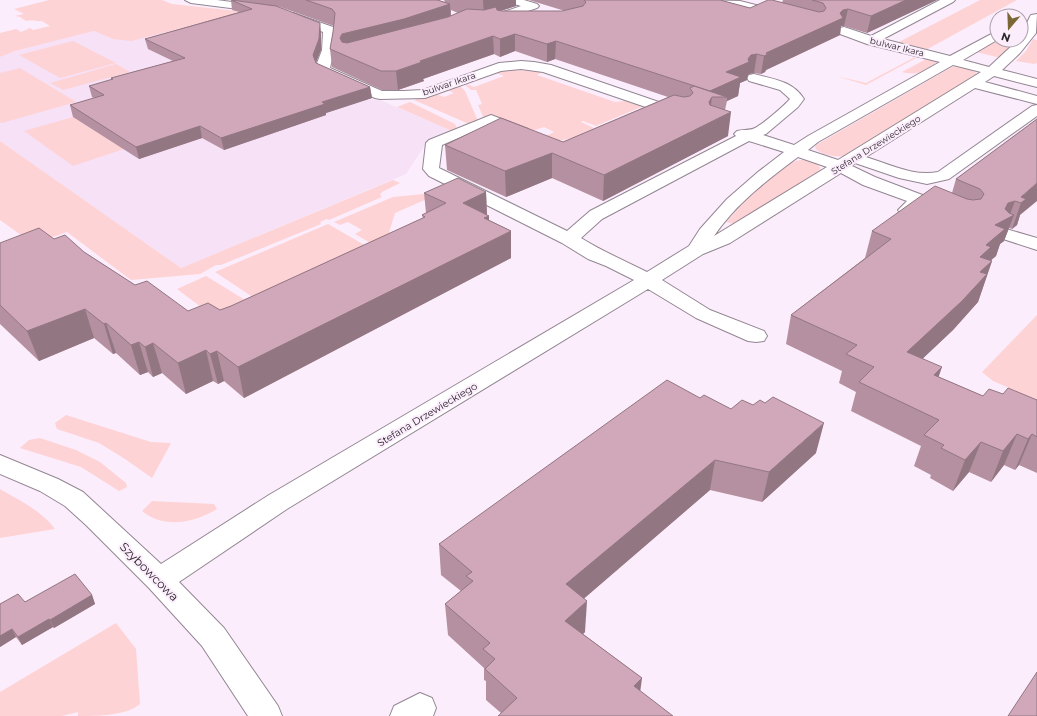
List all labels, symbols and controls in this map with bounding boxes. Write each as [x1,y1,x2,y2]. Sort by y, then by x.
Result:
north arrow [989,8,1029,48]
text: N [999,29,1012,46]
street label: bulwar Ikara [869,34,925,59]
street label: bulwar Ikara [421,69,477,98]
street label: Stefana Drzewieckiego [829,112,923,177]
street label: Stefana Drzewieckiego [375,379,480,450]
street label: Szybowcowa [117,539,182,604]

